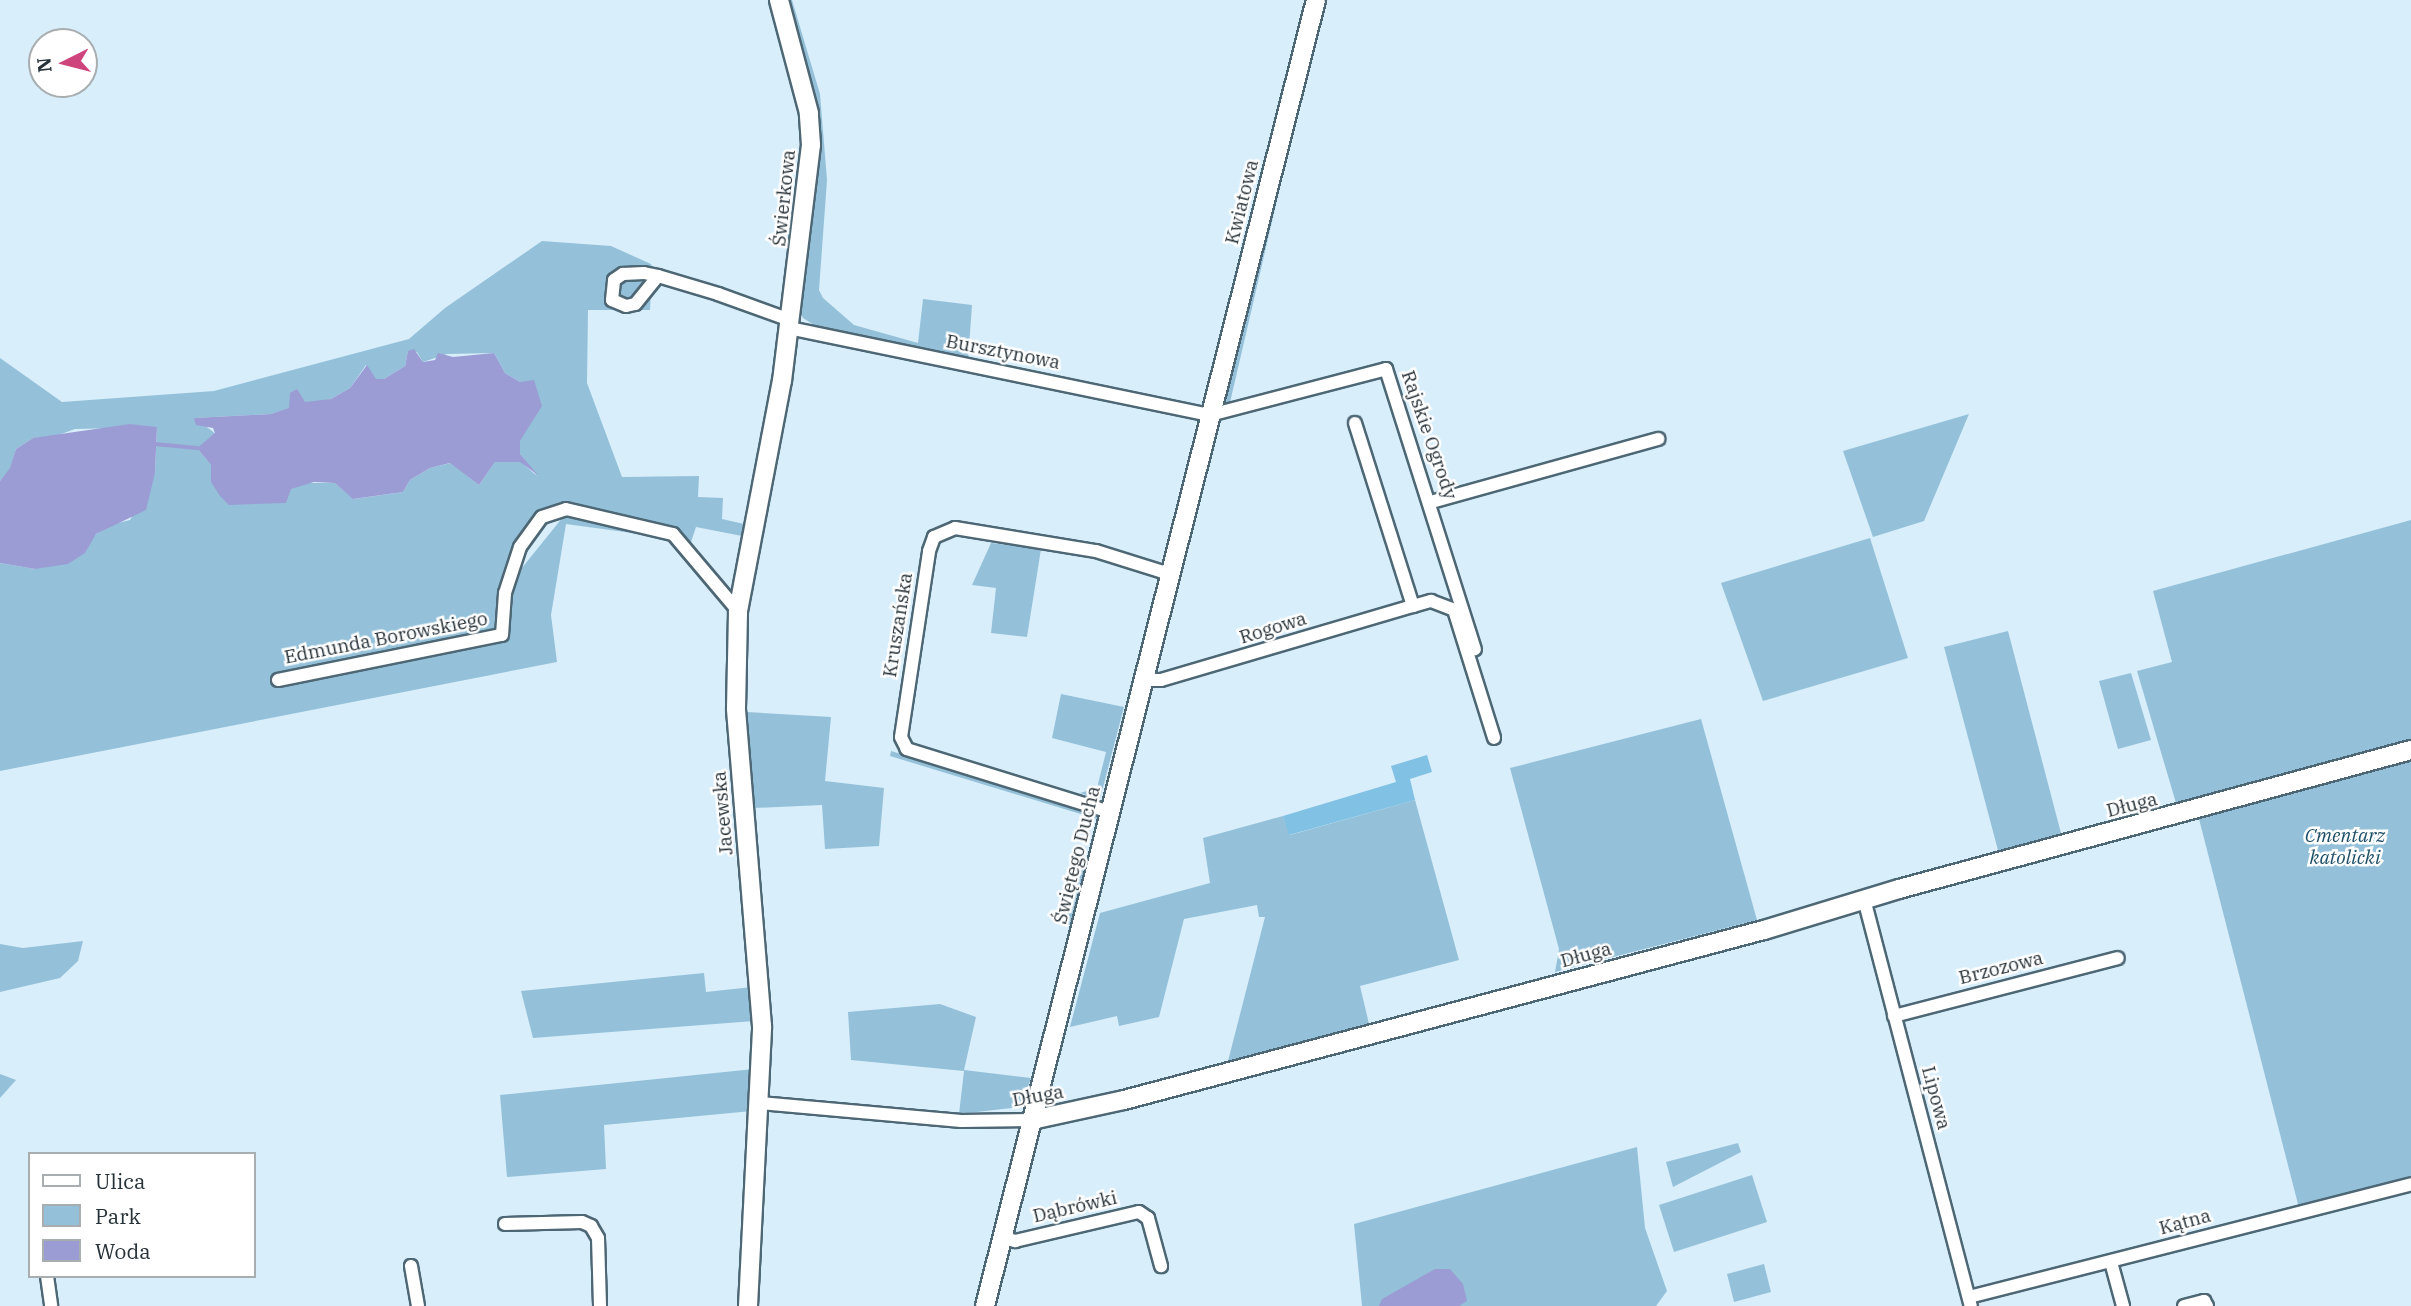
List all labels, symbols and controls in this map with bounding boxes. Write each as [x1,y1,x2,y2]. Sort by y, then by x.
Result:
north arrow [28,28,98,98]
text: N [31,56,57,74]
street label: Świerkowa [768,149,800,247]
street label: Kwiatowa [1221,157,1263,247]
street label: Bursztynowa [944,330,1062,374]
street label: Rajskie Ogrody [1396,368,1462,502]
street label: Kruszańska [878,571,918,679]
street label: Edmunda Borowskiego [282,607,490,669]
street label: Rogowa [1237,607,1309,649]
street label: Jacewska [708,770,738,856]
street label: Świętego Ducha [1049,784,1105,926]
street label: Długa [2104,788,2160,822]
park label: Cmentarz katolicki [2305,825,2385,869]
street label: Długa [1558,937,1614,973]
street label: Brzozowa [1956,947,2046,989]
street label: Lipowa [1917,1064,1955,1132]
street label: Długa [1011,1080,1065,1112]
legend [28,1152,256,1278]
text: Ulica [95,1167,146,1195]
street label: Dąbrówki [1031,1186,1119,1228]
text: Park [95,1202,141,1230]
street label: Kątna [2157,1204,2213,1240]
text: Woda [95,1237,151,1265]

